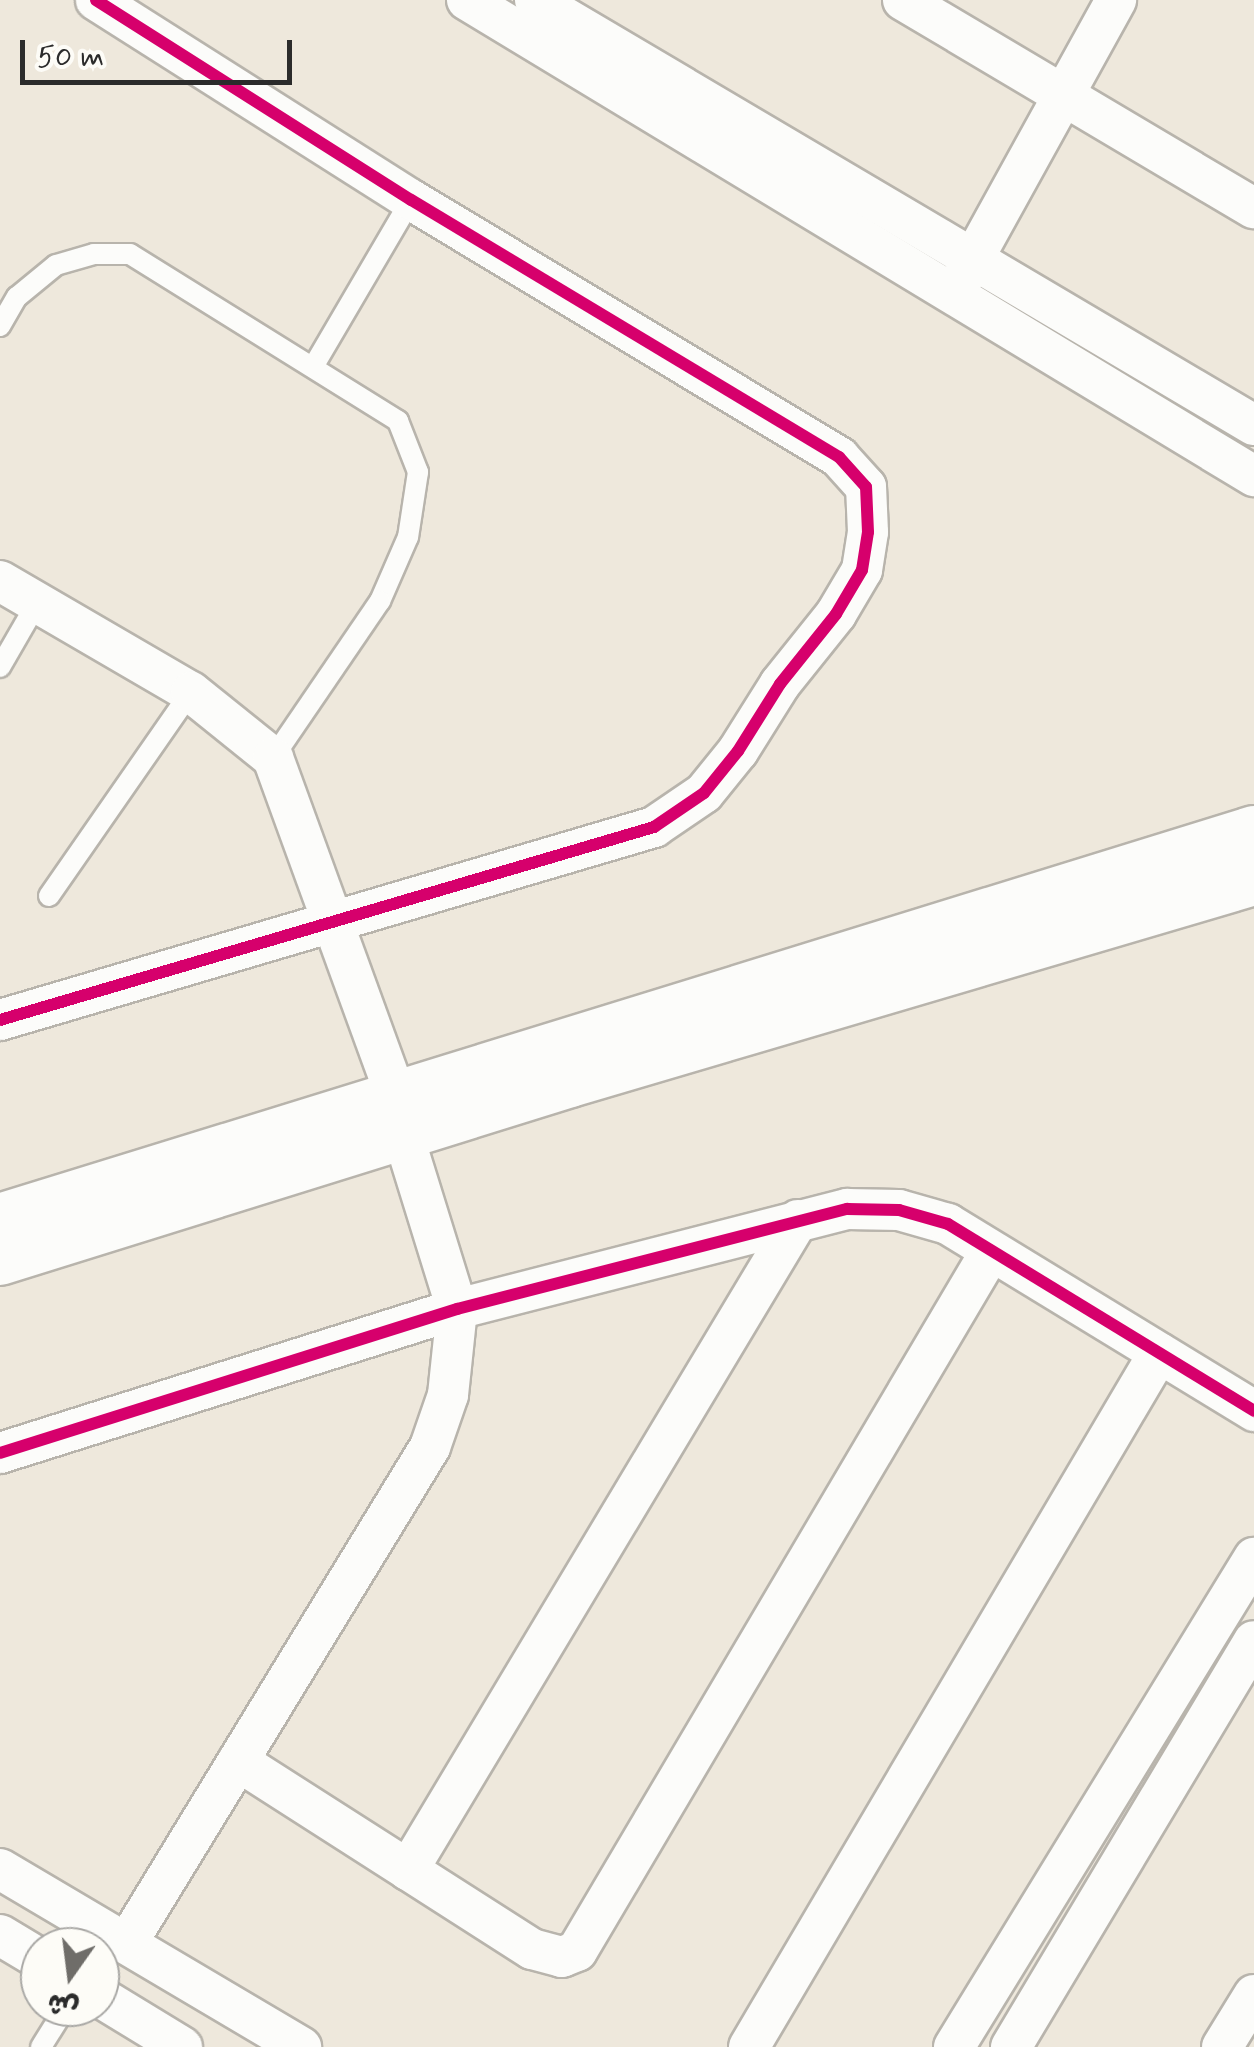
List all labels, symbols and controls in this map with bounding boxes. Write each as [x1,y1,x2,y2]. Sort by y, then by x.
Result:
scale bar [25,20,298,82]
text: 50 m [37,38,104,77]
north arrow [20,1927,120,2027]
text: ش [44,1983,83,2026]

